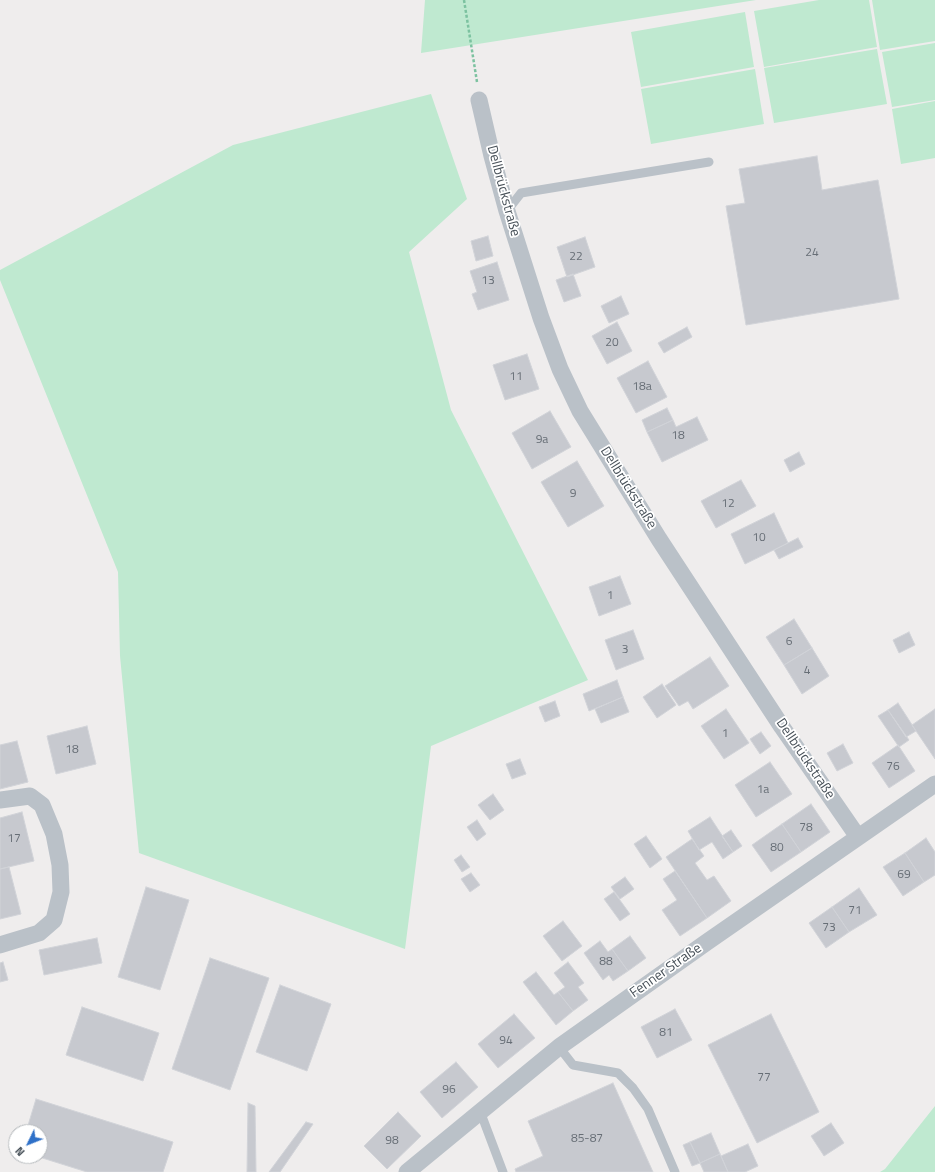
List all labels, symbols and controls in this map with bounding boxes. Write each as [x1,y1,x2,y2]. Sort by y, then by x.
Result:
street label: Dellbrückstraße [483,144,523,238]
house number: 24 [805,246,819,260]
house number: 22 [569,250,583,264]
house number: 13 [481,274,495,288]
house number: 20 [605,336,619,350]
house number: 11 [509,370,523,384]
house number: 18a [632,380,652,394]
house number: 18 [671,429,685,443]
house number: 9a [536,433,548,447]
street label: Dellbrückstraße [596,444,660,532]
house number: 9 [570,487,576,501]
house number: 12 [721,497,735,511]
house number: 10 [752,531,766,545]
house number: 1 [607,589,613,603]
house number: 6 [786,635,792,649]
house number: 3 [622,643,628,657]
house number: 4 [804,664,810,678]
street label: Dellbrückstraße [772,716,838,802]
house number: 1 [722,727,728,741]
house number: 18 [65,743,79,757]
house number: 76 [886,760,900,774]
house number: 1a [757,783,769,797]
house number: 78 [799,821,813,835]
house number: 17 [7,832,21,846]
house number: 80 [770,841,784,855]
house number: 69 [897,868,911,882]
house number: 71 [848,904,862,918]
house number: 73 [822,921,836,935]
street label: Fenner Straße [627,940,705,1002]
house number: 88 [599,955,613,969]
house number: 81 [659,1026,673,1040]
house number: 94 [499,1034,513,1048]
house number: 77 [757,1071,771,1085]
house number: 96 [442,1083,456,1097]
north arrow [8,1124,48,1164]
house number: 85-87 [571,1132,603,1146]
house number: 98 [385,1134,399,1148]
text: N [12,1143,28,1160]

